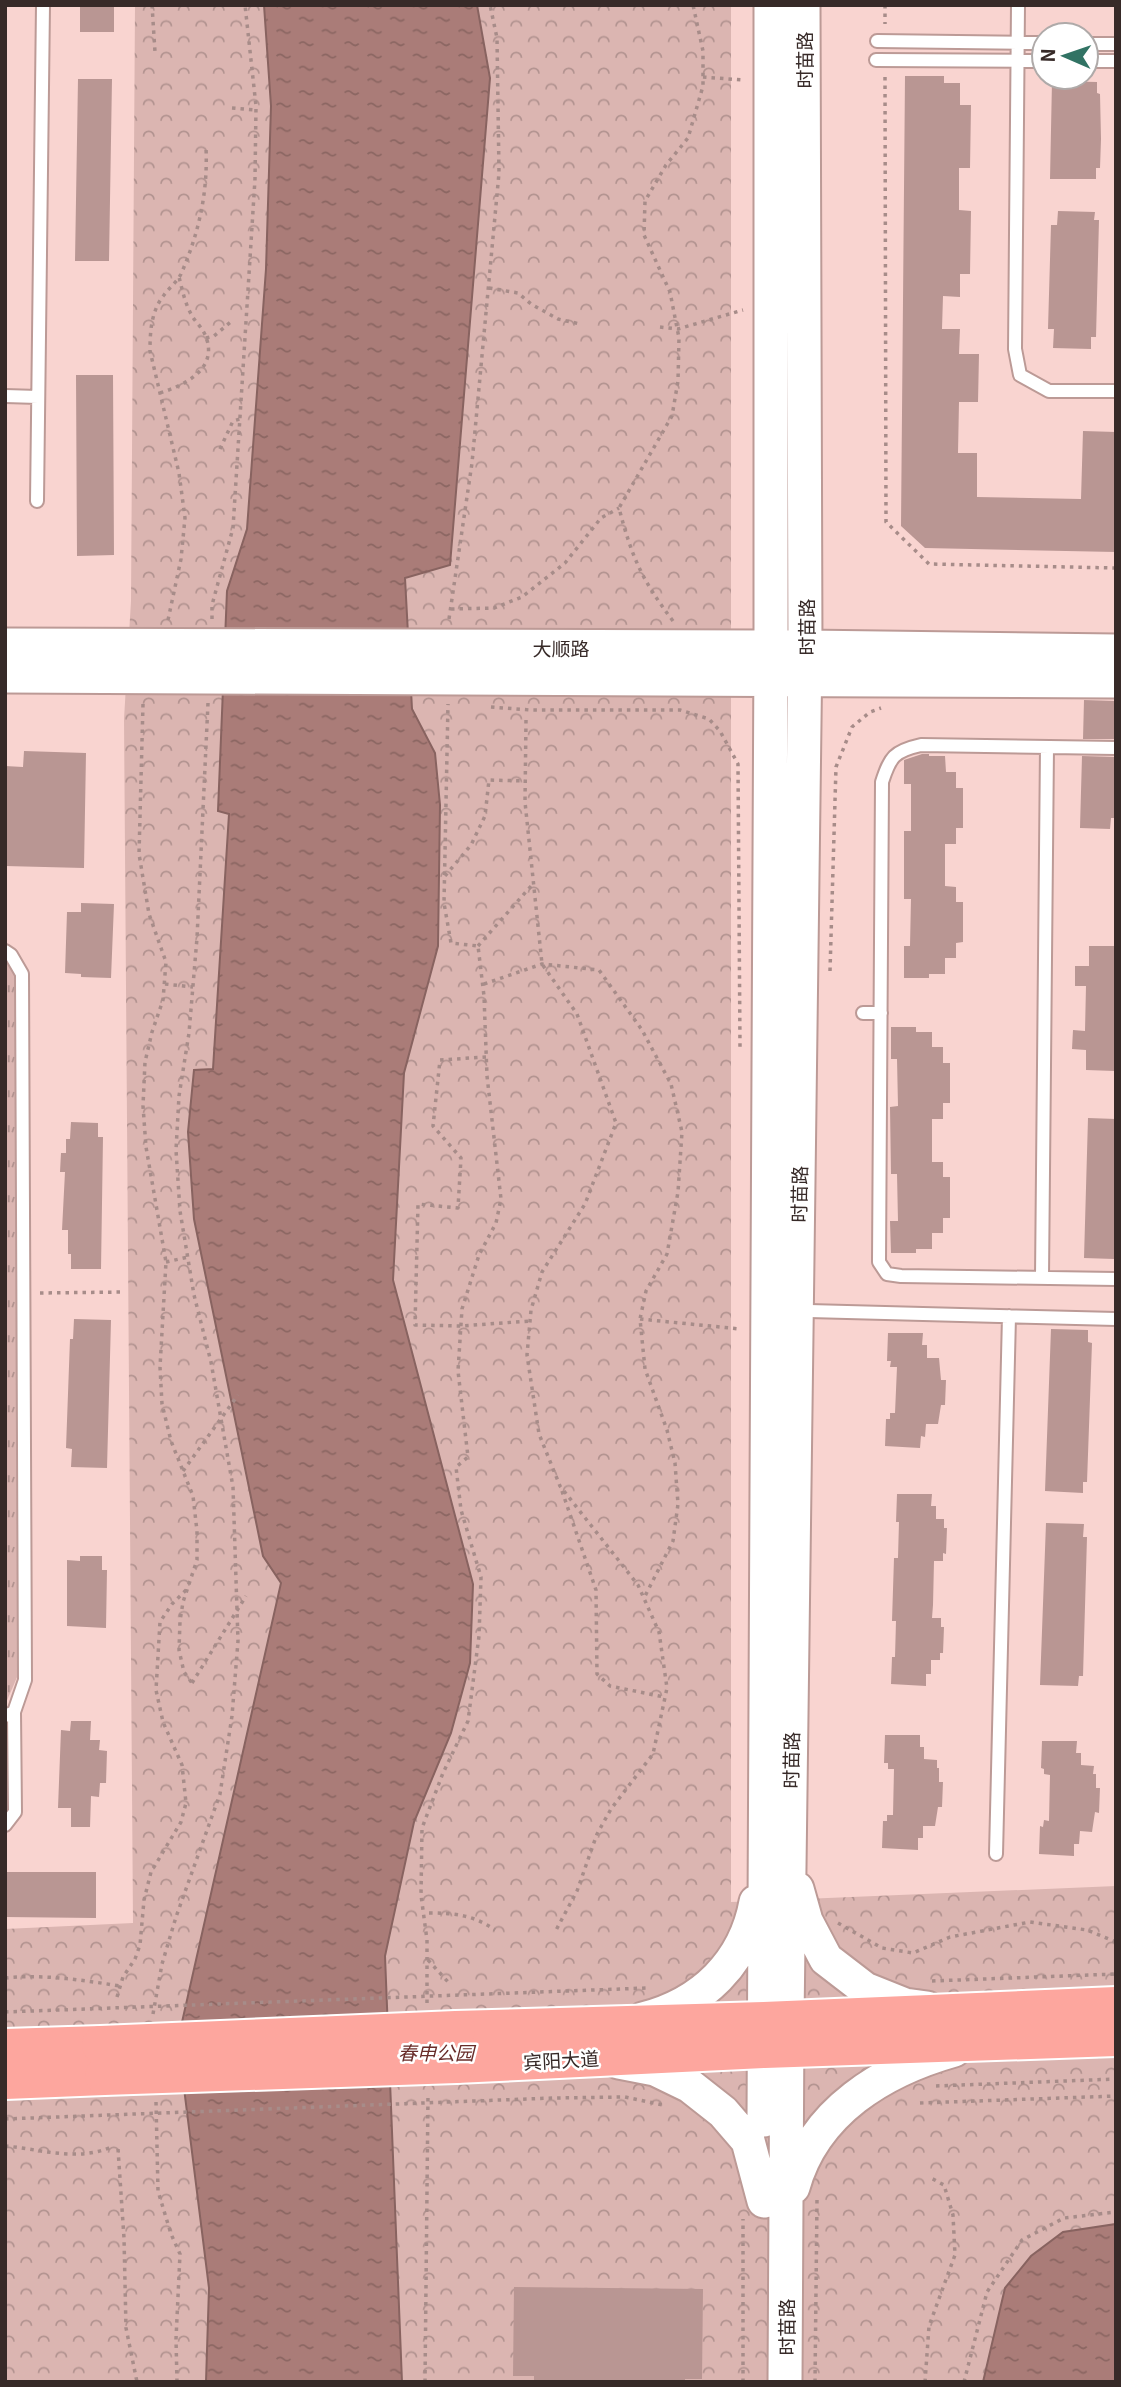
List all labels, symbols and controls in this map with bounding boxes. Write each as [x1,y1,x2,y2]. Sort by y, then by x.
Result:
north arrow [1030,21,1100,91]
street label: 时苗路 [790,31,817,89]
text: N [1033,48,1060,63]
street label: 时苗路 [792,598,819,656]
street label: 大顺路 [532,634,590,661]
street label: 时苗路 [784,1165,812,1223]
street label: 时苗路 [776,1731,804,1789]
park label: 春申公园 [398,2038,477,2065]
street label: 宾阳大道 [522,2044,600,2074]
street label: 时苗路 [772,2298,799,2356]

